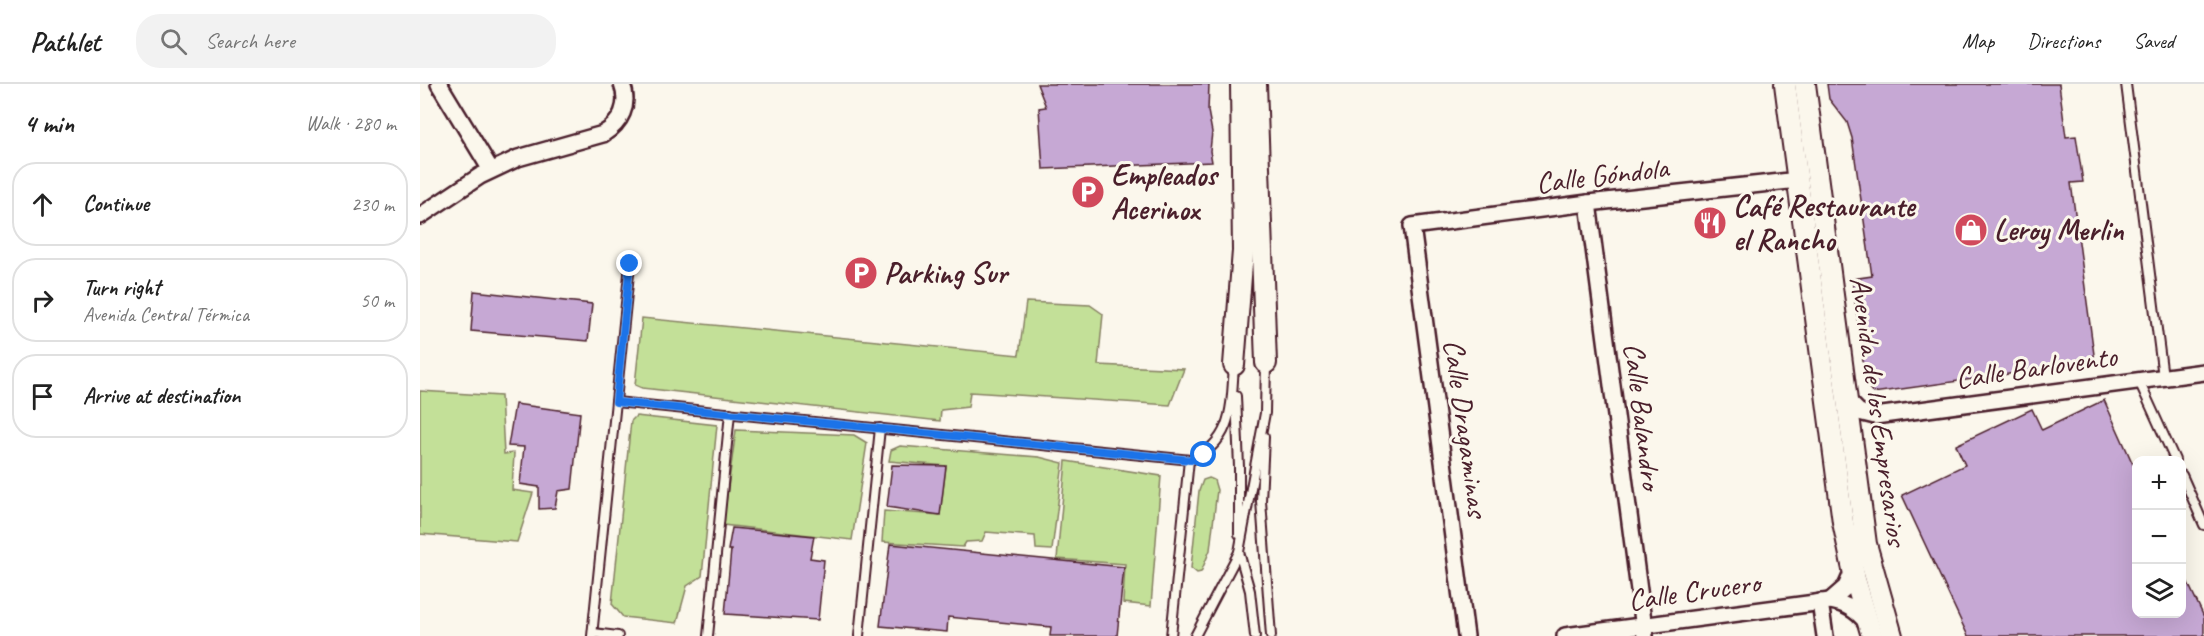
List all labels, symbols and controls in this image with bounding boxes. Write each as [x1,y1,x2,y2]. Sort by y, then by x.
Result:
search box [136,14,556,68]
text: Pathlet [30,24,100,59]
icon: search [157,25,190,58]
text: Search here [205,27,295,55]
text: Map [1962,28,1994,54]
text: Directions [2027,28,2100,54]
text: Saved [2133,28,2174,54]
text: 4 min [24,107,74,140]
text: Walk · 280 m [306,111,396,136]
street label: Calle Góndola [1534,148,1672,202]
place label: Empleados Acerinox [1111,156,1220,228]
parking icon: Empleados Acerinox [1070,174,1106,210]
place label: Café Restaurante el Rancho [1733,187,1916,259]
icon: ahead [26,188,59,221]
text: Continue [83,190,149,218]
text: 230 m [351,192,394,217]
restaurant icon: Café Restaurante el Rancho [1692,205,1728,241]
place label: Leroy Merlin [1994,211,2125,250]
shop icon: Leroy Merlin [1953,212,1989,248]
route end [616,250,642,276]
place label: Parking Sur [884,254,1010,292]
parking icon: Parking Sur [843,255,879,291]
text: Turn right [83,274,160,302]
street label: Avenida de los Empresarios [1841,274,1917,551]
icon: right [26,284,59,317]
text: 50 m [360,288,394,313]
text: Avenida Central Térmica [83,302,249,327]
street label: Calle Dragaminas [1435,337,1498,522]
street label: Calle Barlovento [1953,337,2120,397]
street label: Calle Balandro [1615,341,1671,495]
icon: arrive [26,380,59,413]
text: Arrive at destination [83,382,240,410]
route start [1190,441,1216,467]
map controls [2132,456,2186,618]
button: + [2132,456,2186,510]
button: − [2132,510,2186,564]
street label: Calle Crucero [1626,562,1766,619]
button: layers [2132,564,2186,618]

